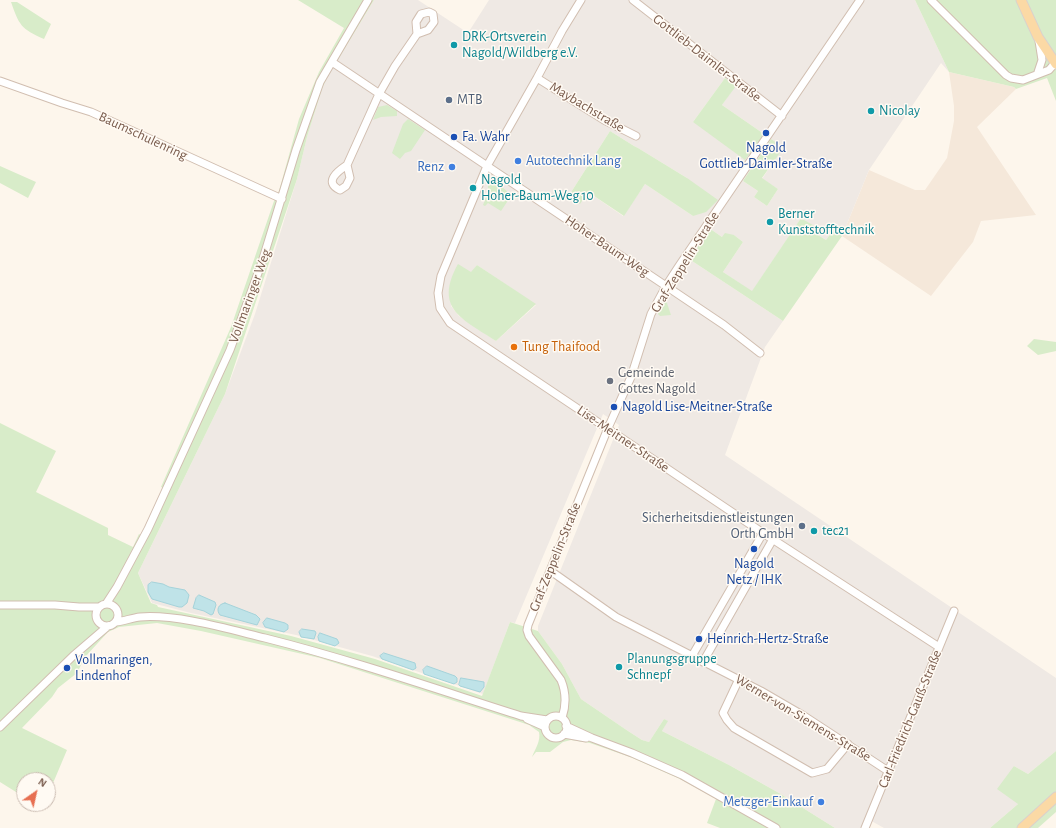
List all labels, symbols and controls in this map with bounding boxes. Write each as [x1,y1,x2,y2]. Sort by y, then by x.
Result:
street label: Gottlieb-Daimler-Straße [650,11,764,105]
place label: DRK-Ortsverein Nagold/Wildberg e.V. [462,29,578,62]
marker: DRK-Ortsverein Nagold/Wildberg e.V. [449,40,459,50]
street label: Maybachstraße [547,78,627,136]
place label: MTB [457,92,482,108]
marker: MTB [444,95,454,105]
place label: Nicolay [879,103,920,119]
marker: Nicolay [866,106,876,116]
street label: Baumschulenring [96,108,190,164]
marker: Nagold Gottlieb-Daimler-Straße [761,128,771,138]
place label: Fa. Wahr [462,129,510,145]
marker: Fa. Wahr [449,132,459,142]
place label: Nagold Gottlieb-Daimler-Straße [700,140,832,172]
place label: Autotechnik Lang [526,153,621,169]
marker: Autotechnik Lang [513,156,523,166]
place label: Renz [417,159,444,175]
marker: Renz [447,162,457,172]
place label: Nagold Hoher-Baum-Weg 10 [481,172,594,204]
marker: Nagold Hoher-Baum-Weg 10 [468,183,478,193]
place label: Berner Kunststofftechnik [778,206,874,238]
street label: Graf-Zeppelin-Straße [647,208,723,316]
street label: Hoher-Baum-Weg [562,212,652,280]
marker: Berner Kunststofftechnik [765,217,775,227]
street label: Vollmaringer Weg [225,247,275,345]
place label: Tung Thaifood [522,339,600,355]
marker: Tung Thaifood [509,342,519,352]
place label: Gemeinde Gottes Nagold [618,365,696,398]
marker: Gemeinde Gottes Nagold [605,376,615,386]
place label: Nagold Lise-Meitner-Straße [622,399,772,415]
street label: Lise-Meitner-Straße [574,402,672,476]
marker: Nagold Lise-Meitner-Straße [609,402,619,412]
street label: Graf-Zeppelin-Straße [525,500,585,614]
place label: Sicherheitsdienstleistungen Orth GmbH [642,510,794,542]
marker: Sicherheitsdienstleistungen Orth GmbH [797,521,807,531]
place label: tec21 [822,523,849,539]
marker: tec21 [809,526,819,536]
marker: Nagold Netz / IHK [749,544,759,554]
place label: Nagold Netz / IHK [726,556,782,588]
place label: Heinrich-Hertz-Straße [707,631,829,647]
marker: Heinrich-Hertz-Straße [694,634,704,644]
street label: Carl-Friedrich-Gauß-Straße [875,647,945,791]
place label: Planungsgruppe Schnepf [627,651,717,684]
place label: Vollmaringen, Lindenhof [75,652,152,684]
marker: Planungsgruppe Schnepf [614,662,624,672]
marker: Vollmaringen, Lindenhof [62,663,72,673]
street label: Werner-von-Siemens-Straße [732,671,874,765]
north arrow [16,772,56,812]
text: N [36,776,49,789]
place label: Metzger-Einkauf [723,794,813,810]
marker: Metzger-Einkauf [816,797,826,807]

